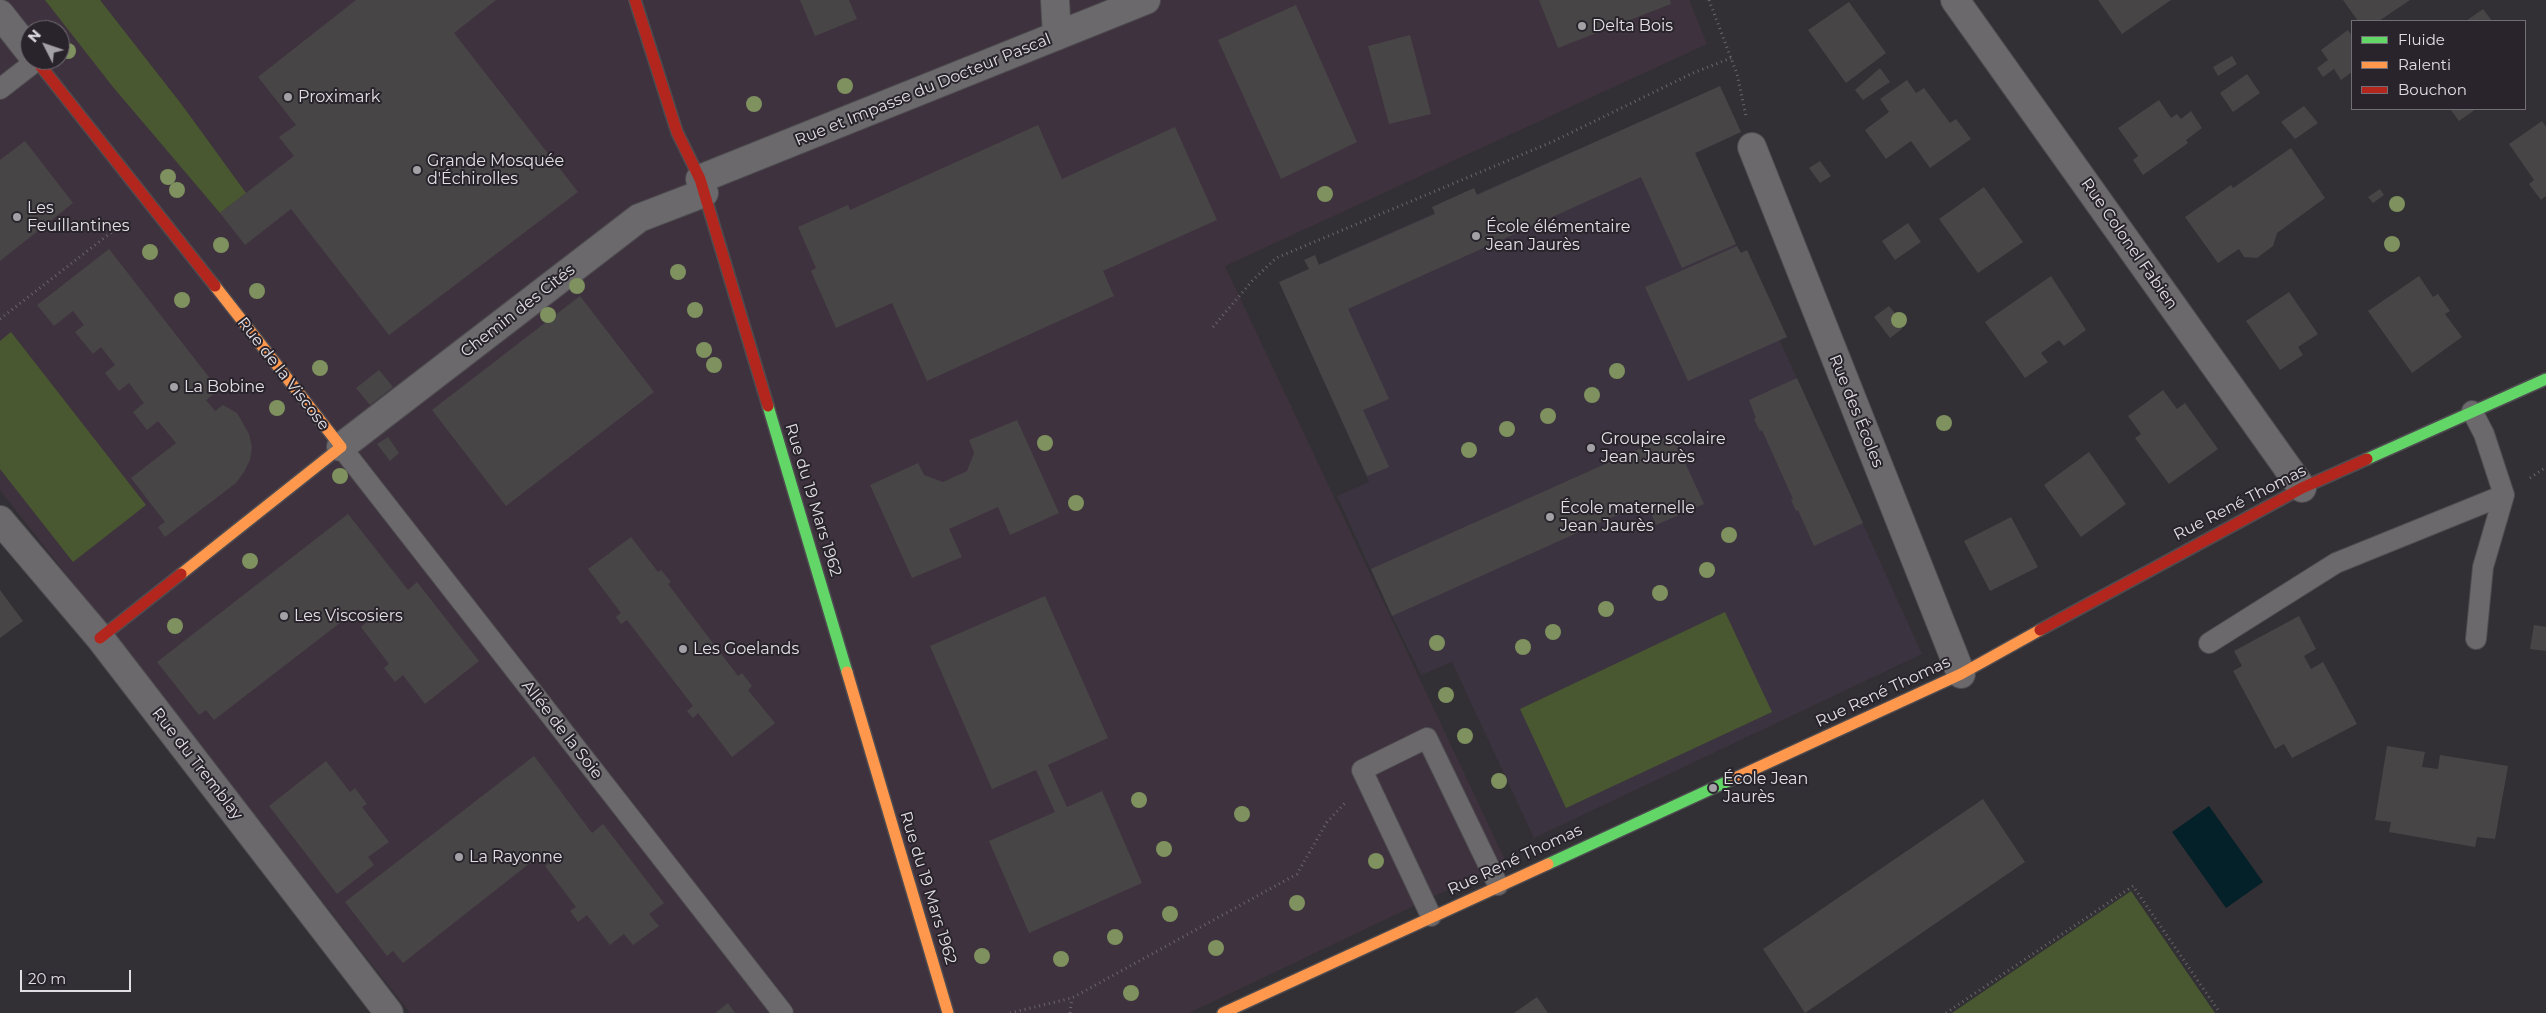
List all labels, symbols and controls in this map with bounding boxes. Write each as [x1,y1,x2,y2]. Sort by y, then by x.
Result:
place label: Delta Bois [1592,16,1673,36]
north arrow [20,20,70,70]
marker: Delta Bois [1576,20,1588,32]
legend [2351,20,2526,110]
text: N [24,26,45,46]
street label: Rue et Impasse du Docteur Pascal [792,30,1054,150]
text: Fluide [2398,30,2445,49]
text: Ralenti [2398,55,2451,74]
text: Bouchon [2398,80,2467,99]
place label: Proximark [298,87,380,107]
marker: Proximark [282,91,294,103]
place label: Grande Mosquée d'Échirolles [427,151,564,189]
marker: Grande Mosquée d'Échirolles [411,164,423,176]
street label: Rue Colonel Fabien [2077,175,2181,313]
place label: Les Feuillantines [27,198,130,236]
marker: Les Feuillantines [11,211,23,223]
place label: École élémentaire Jean Jaurès [1486,217,1631,255]
marker: École élémentaire Jean Jaurès [1470,230,1482,242]
street label: Chemin des Cités [457,260,579,362]
street label: Rue de la Viscose [233,314,333,434]
street label: Rue des Écoles [1825,352,1887,470]
place label: La Bobine [184,377,265,397]
marker: La Bobine [168,381,180,393]
street label: Rue du 19 Mars 1962 [781,421,845,579]
place label: Groupe scolaire Jean Jaurès [1601,429,1726,467]
marker: Groupe scolaire Jean Jaurès [1585,442,1597,454]
street label: Rue René Thomas [2170,461,2310,545]
place label: École maternelle Jean Jaurès [1560,498,1695,536]
marker: École maternelle Jean Jaurès [1544,511,1556,523]
place label: Les Viscosiers [294,606,403,626]
marker: Les Viscosiers [278,610,290,622]
place label: Les Goelands [693,639,799,659]
marker: Les Goelands [677,643,689,655]
street label: Rue René Thomas [1813,652,1953,732]
street label: Allée de la Soie [517,677,607,783]
street label: Rue du Tremblay [147,704,247,824]
place label: École Jean Jaurès [1723,769,1808,807]
marker: École Jean Jaurès [1707,782,1719,794]
street label: Rue du 19 Mars 1962 [896,809,960,967]
street label: Rue René Thomas [1445,820,1585,900]
place label: La Rayonne [469,847,562,867]
marker: La Rayonne [453,851,465,863]
scale bar [22,960,134,992]
text: 20 m [28,969,66,988]

